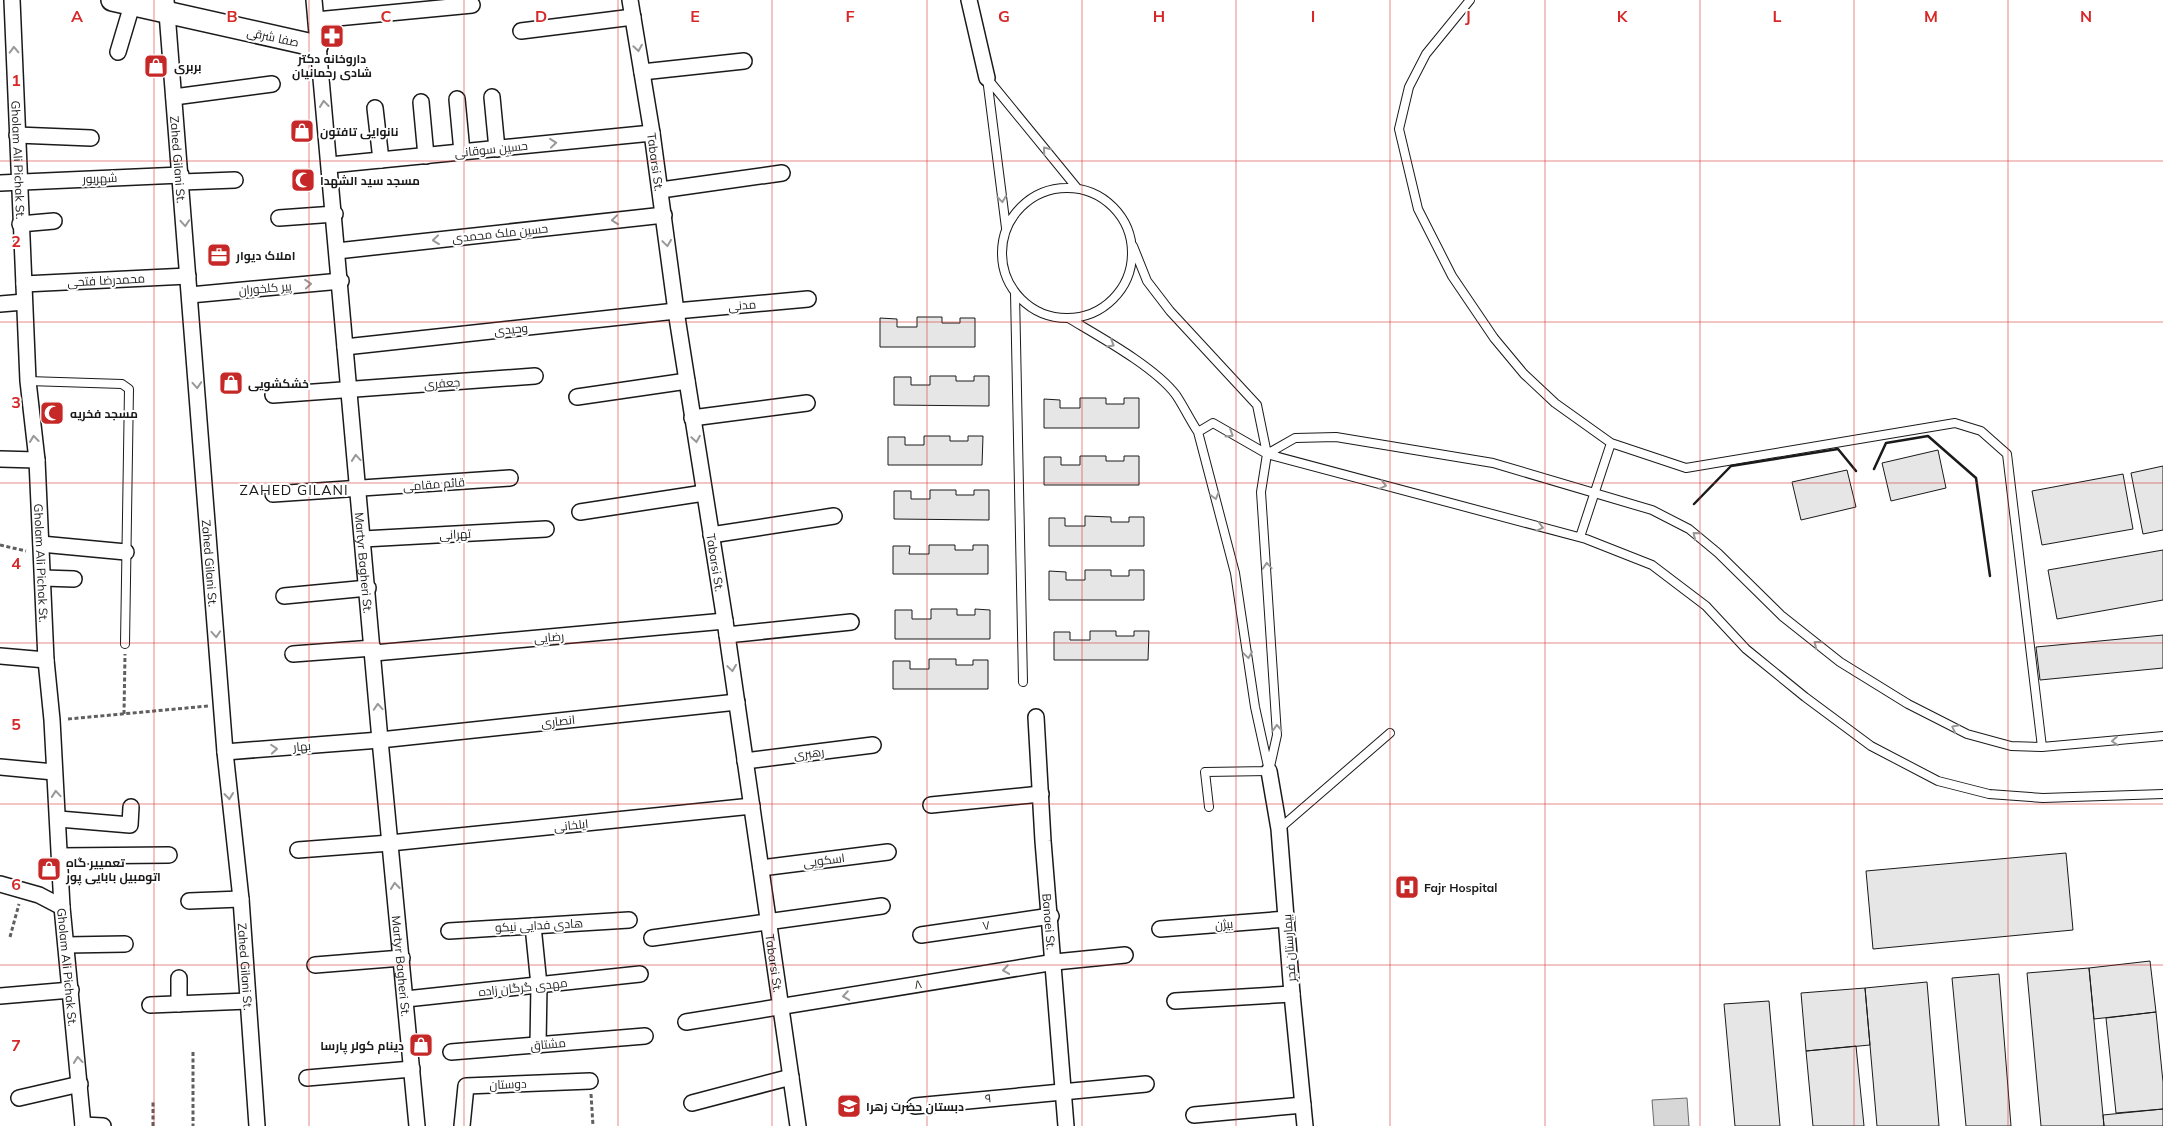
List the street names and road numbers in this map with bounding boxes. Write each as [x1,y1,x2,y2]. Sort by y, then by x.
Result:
street label: صفا شرقی [246,24,300,50]
street label: Gholam Ali Pichak St. [9,100,29,220]
street label: Zahed Gilani St. [168,115,189,204]
street label: Tabarsi St. [645,132,667,192]
street label: حسین سوقانی [454,138,528,160]
street label: شهریور [81,170,118,186]
street label: حسین ملک محمدی [451,220,549,246]
street label: محمدرضا فتحی [67,270,145,290]
street label: پیر کلخوران [238,278,293,300]
street label: مدنی [727,296,757,314]
street label: وحیدی [493,320,529,338]
street label: جعفری [423,374,461,392]
street label: قائم مقامی [402,474,466,495]
street label: Gholam Ali Pichak St. [31,503,52,623]
street label: Martyr Bagheri St. [352,512,376,614]
street label: Zahed Gilani St. [199,519,221,607]
street label: تهرانی [439,526,472,542]
street label: Tabarsi St. [704,532,728,593]
street label: رضایی [533,628,565,646]
street label: انصاری [540,712,576,730]
street label: بهار [291,738,312,754]
street label: رهبری [793,744,825,762]
street label: ایلخانی [553,816,589,834]
street label: اسکویی [802,850,846,870]
street label: Banaei St. [1040,893,1059,950]
street label: Gholam Ali Pichak St. [55,907,81,1027]
street label: بیمارستان فجر [1279,914,1299,983]
street label: Martyr Bagheri St. [389,915,414,1017]
street label: هادی فدایی نیکو [495,915,583,935]
street label: بیژن [1214,916,1234,932]
street label: ۷ [981,917,991,933]
street label: Zahed Gilani St. [235,922,256,1011]
street label: Tabarsi St. [763,933,786,993]
street label: مهدی گرگان زاده [478,975,568,999]
street label: ۸ [913,976,923,992]
street label: مشتاق [530,1035,566,1053]
street label: دوستان [489,1076,527,1092]
street label: ۹ [984,1090,992,1106]

